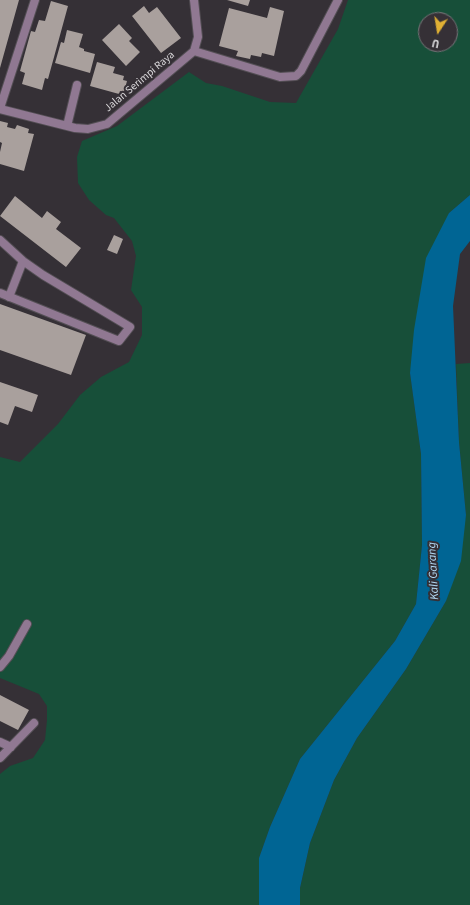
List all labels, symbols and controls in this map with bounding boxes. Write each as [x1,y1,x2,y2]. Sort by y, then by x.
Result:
north arrow [418,12,458,52]
text: U [430,35,441,51]
street label: Jalan Serimpi Raya [102,49,178,115]
water label: Kali Garang [425,542,443,600]

